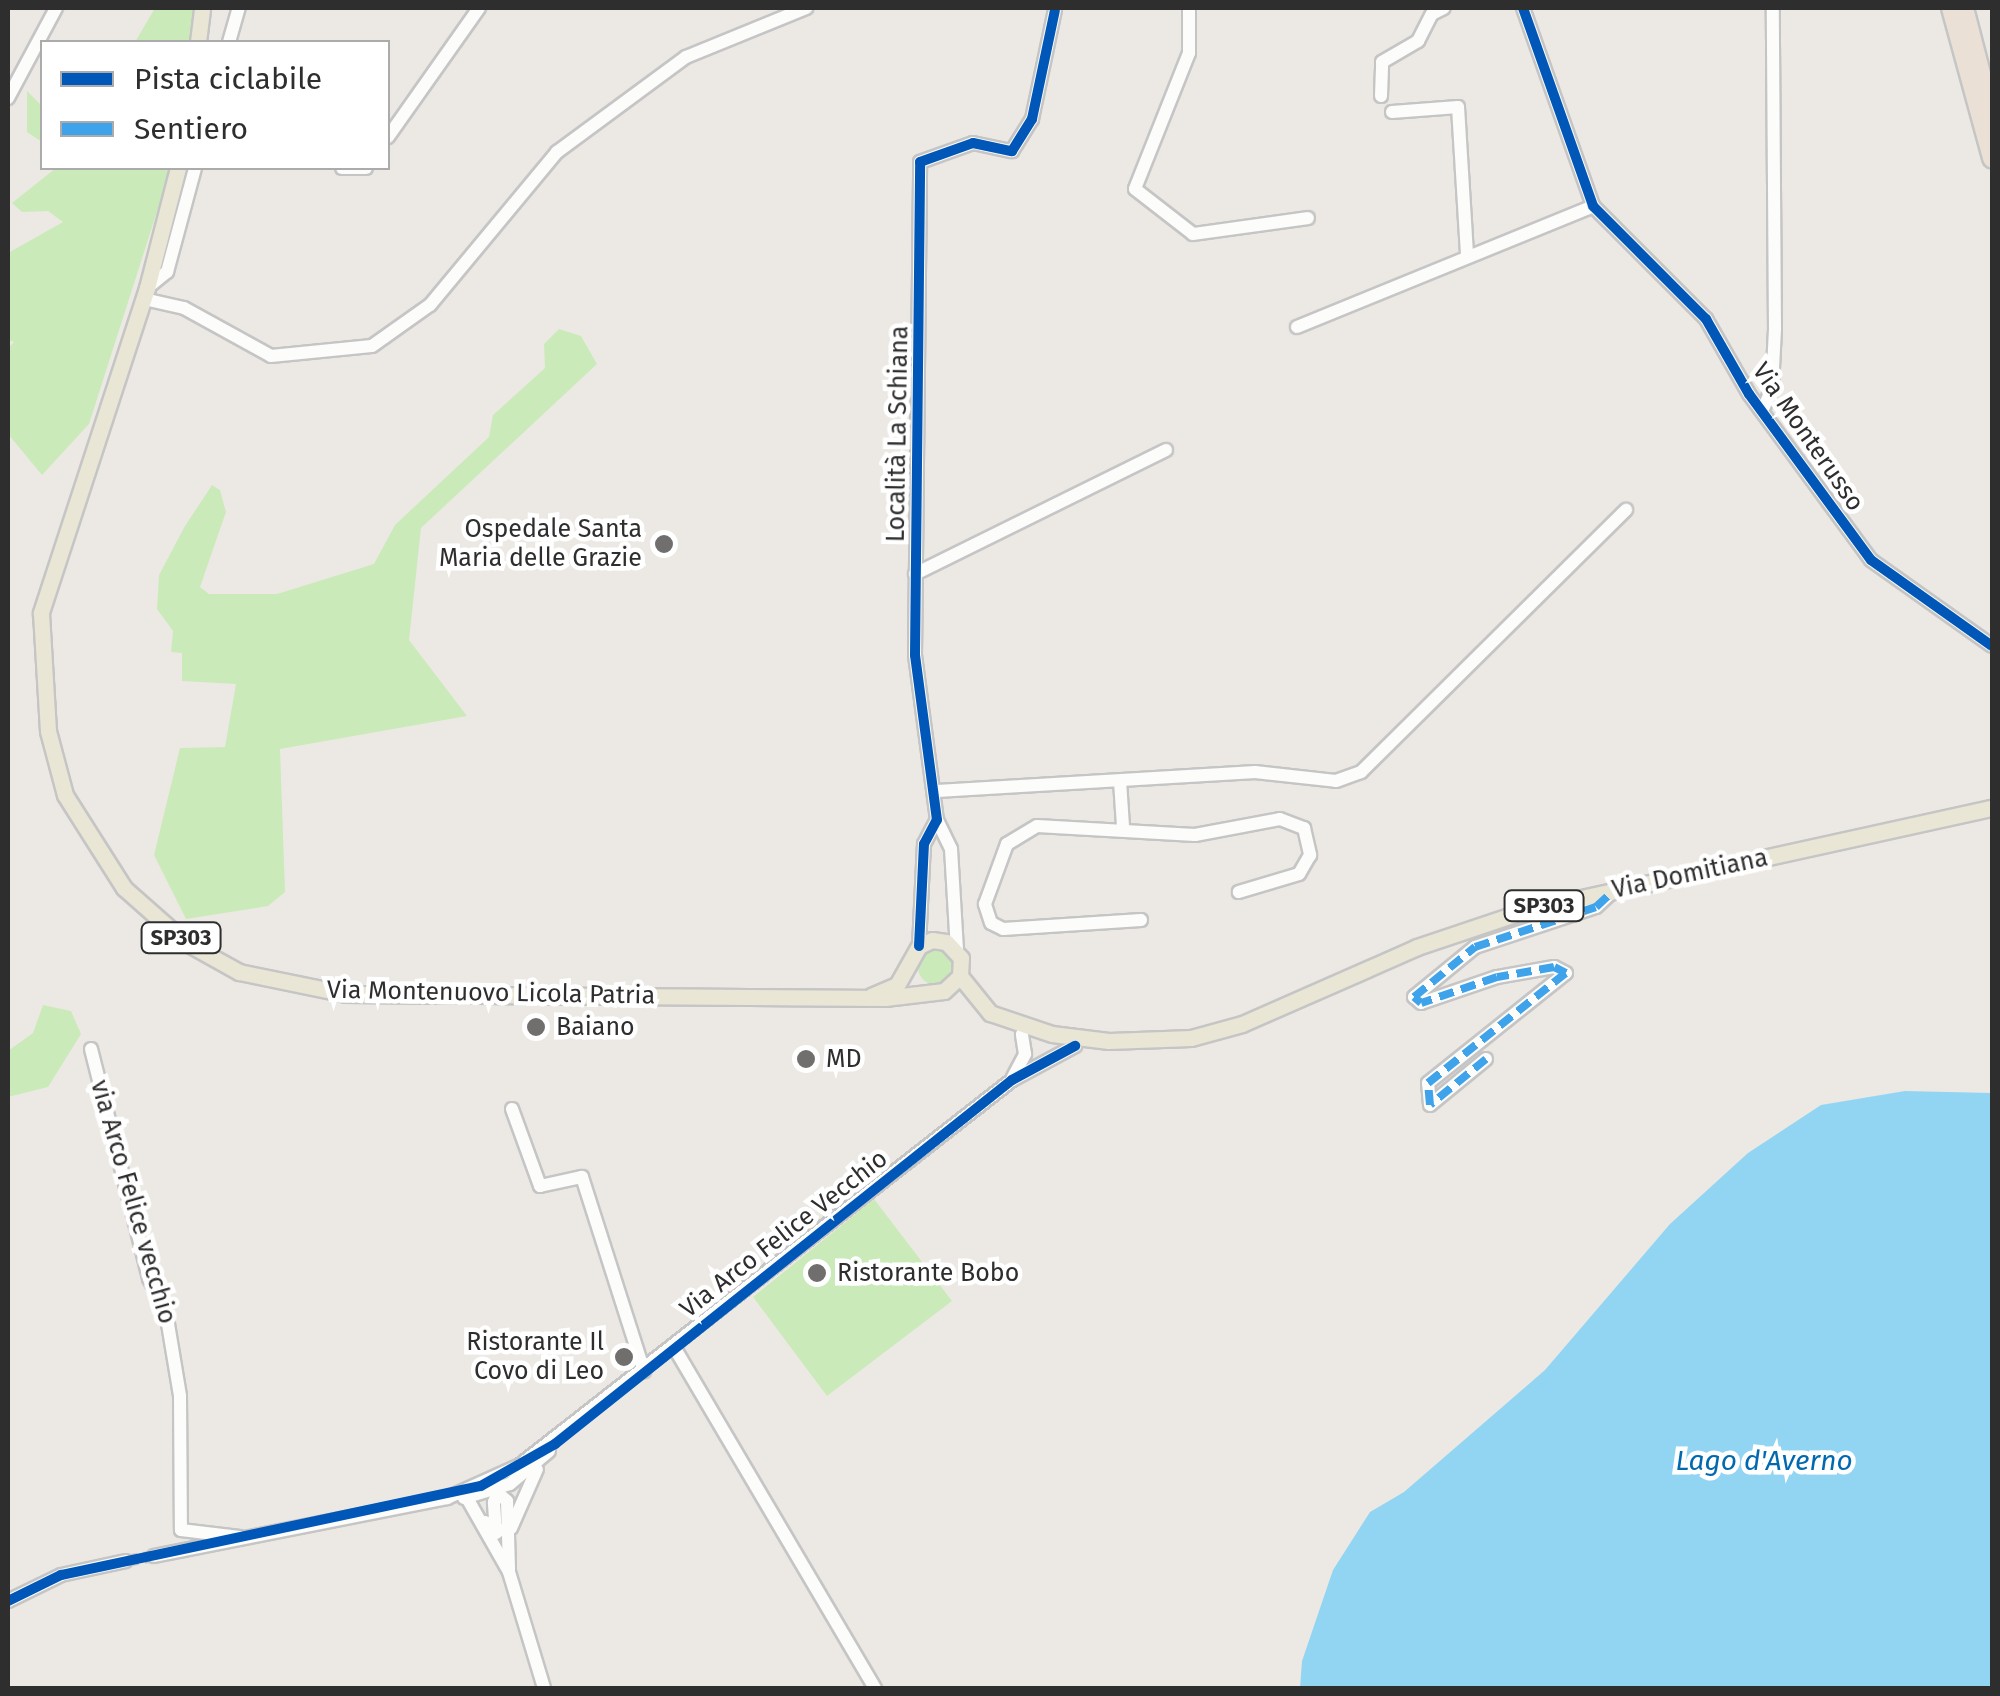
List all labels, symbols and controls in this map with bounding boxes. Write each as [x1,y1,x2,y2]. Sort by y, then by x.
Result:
legend [40,40,390,170]
text: Pista ciclabile [134,61,322,97]
text: Sentiero [134,111,248,147]
street label: Località La Schiana [881,326,915,542]
street label: Via Monterusso [1746,357,1870,517]
place label: Ospedale Santa Maria delle Grazie [439,515,642,574]
marker: Ospedale Santa Maria delle Grazie [651,531,677,557]
street label: Via Domitiana [1609,843,1771,905]
road number: SP303 [1502,889,1586,923]
road number: SP303 [138,921,224,955]
street label: Via Montenuovo Licola Patria [327,975,655,1011]
place label: Baiano [556,1012,635,1042]
marker: Baiano [525,1016,547,1038]
place label: MD [826,1044,862,1074]
marker: MD [795,1048,817,1070]
street label: via Arco Felice vecchio [84,1077,182,1327]
street label: Via Arco Felice Vecchio [674,1144,894,1324]
place label: Ristorante Bobo [837,1258,1019,1288]
marker: Ristorante Bobo [806,1262,828,1284]
place label: Ristorante Il Covo di Leo [466,1328,604,1387]
marker: Ristorante Il Covo di Leo [613,1346,635,1368]
water label: Lago d'Averno [1675,1444,1853,1478]

